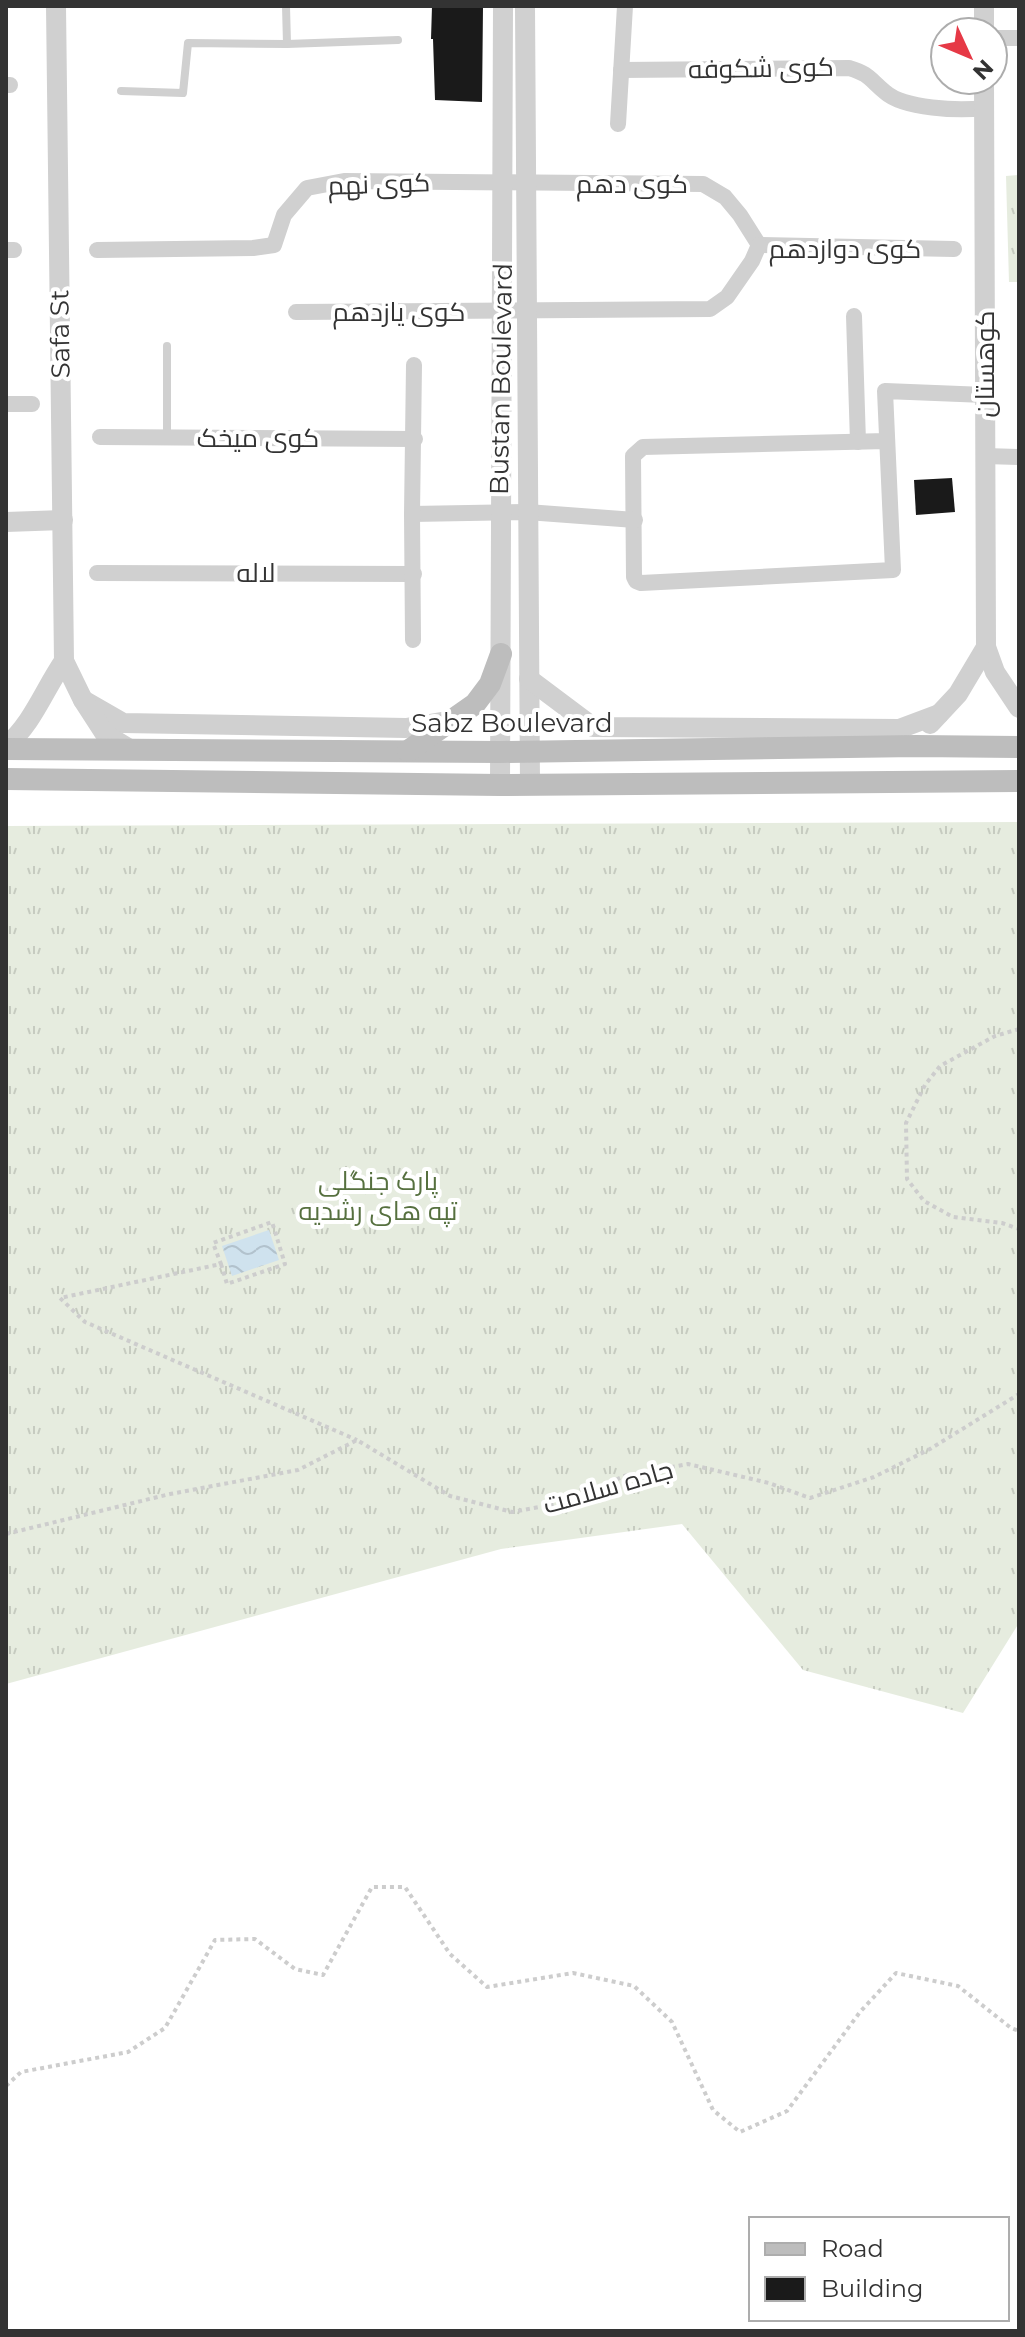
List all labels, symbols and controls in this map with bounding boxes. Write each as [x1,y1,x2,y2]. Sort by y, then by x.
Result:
north arrow [929,16,1009,96]
street label: کوی شکوفه [688,51,834,85]
text: N [967,54,999,85]
street label: کوی نهم [327,166,431,204]
street label: کوی دهم [576,168,688,202]
street label: کوی دوازدهم [769,233,921,267]
street label: Bustan Boulevard [483,263,519,495]
street label: Safa St [43,289,77,379]
street label: کوی یازدهم [332,296,466,330]
street label: کوهستان [969,311,1001,417]
street label: کوی میخک [197,422,319,454]
street label: لاله [237,557,275,589]
street label: Sabz Boulevard [411,707,613,739]
park label: پارک جنگلی تپه های رشدیه [298,1165,458,1228]
street label: جاده سلامت [539,1453,677,1521]
legend [749,2217,1009,2321]
text: Road [821,2234,884,2263]
text: Building [821,2274,924,2303]

